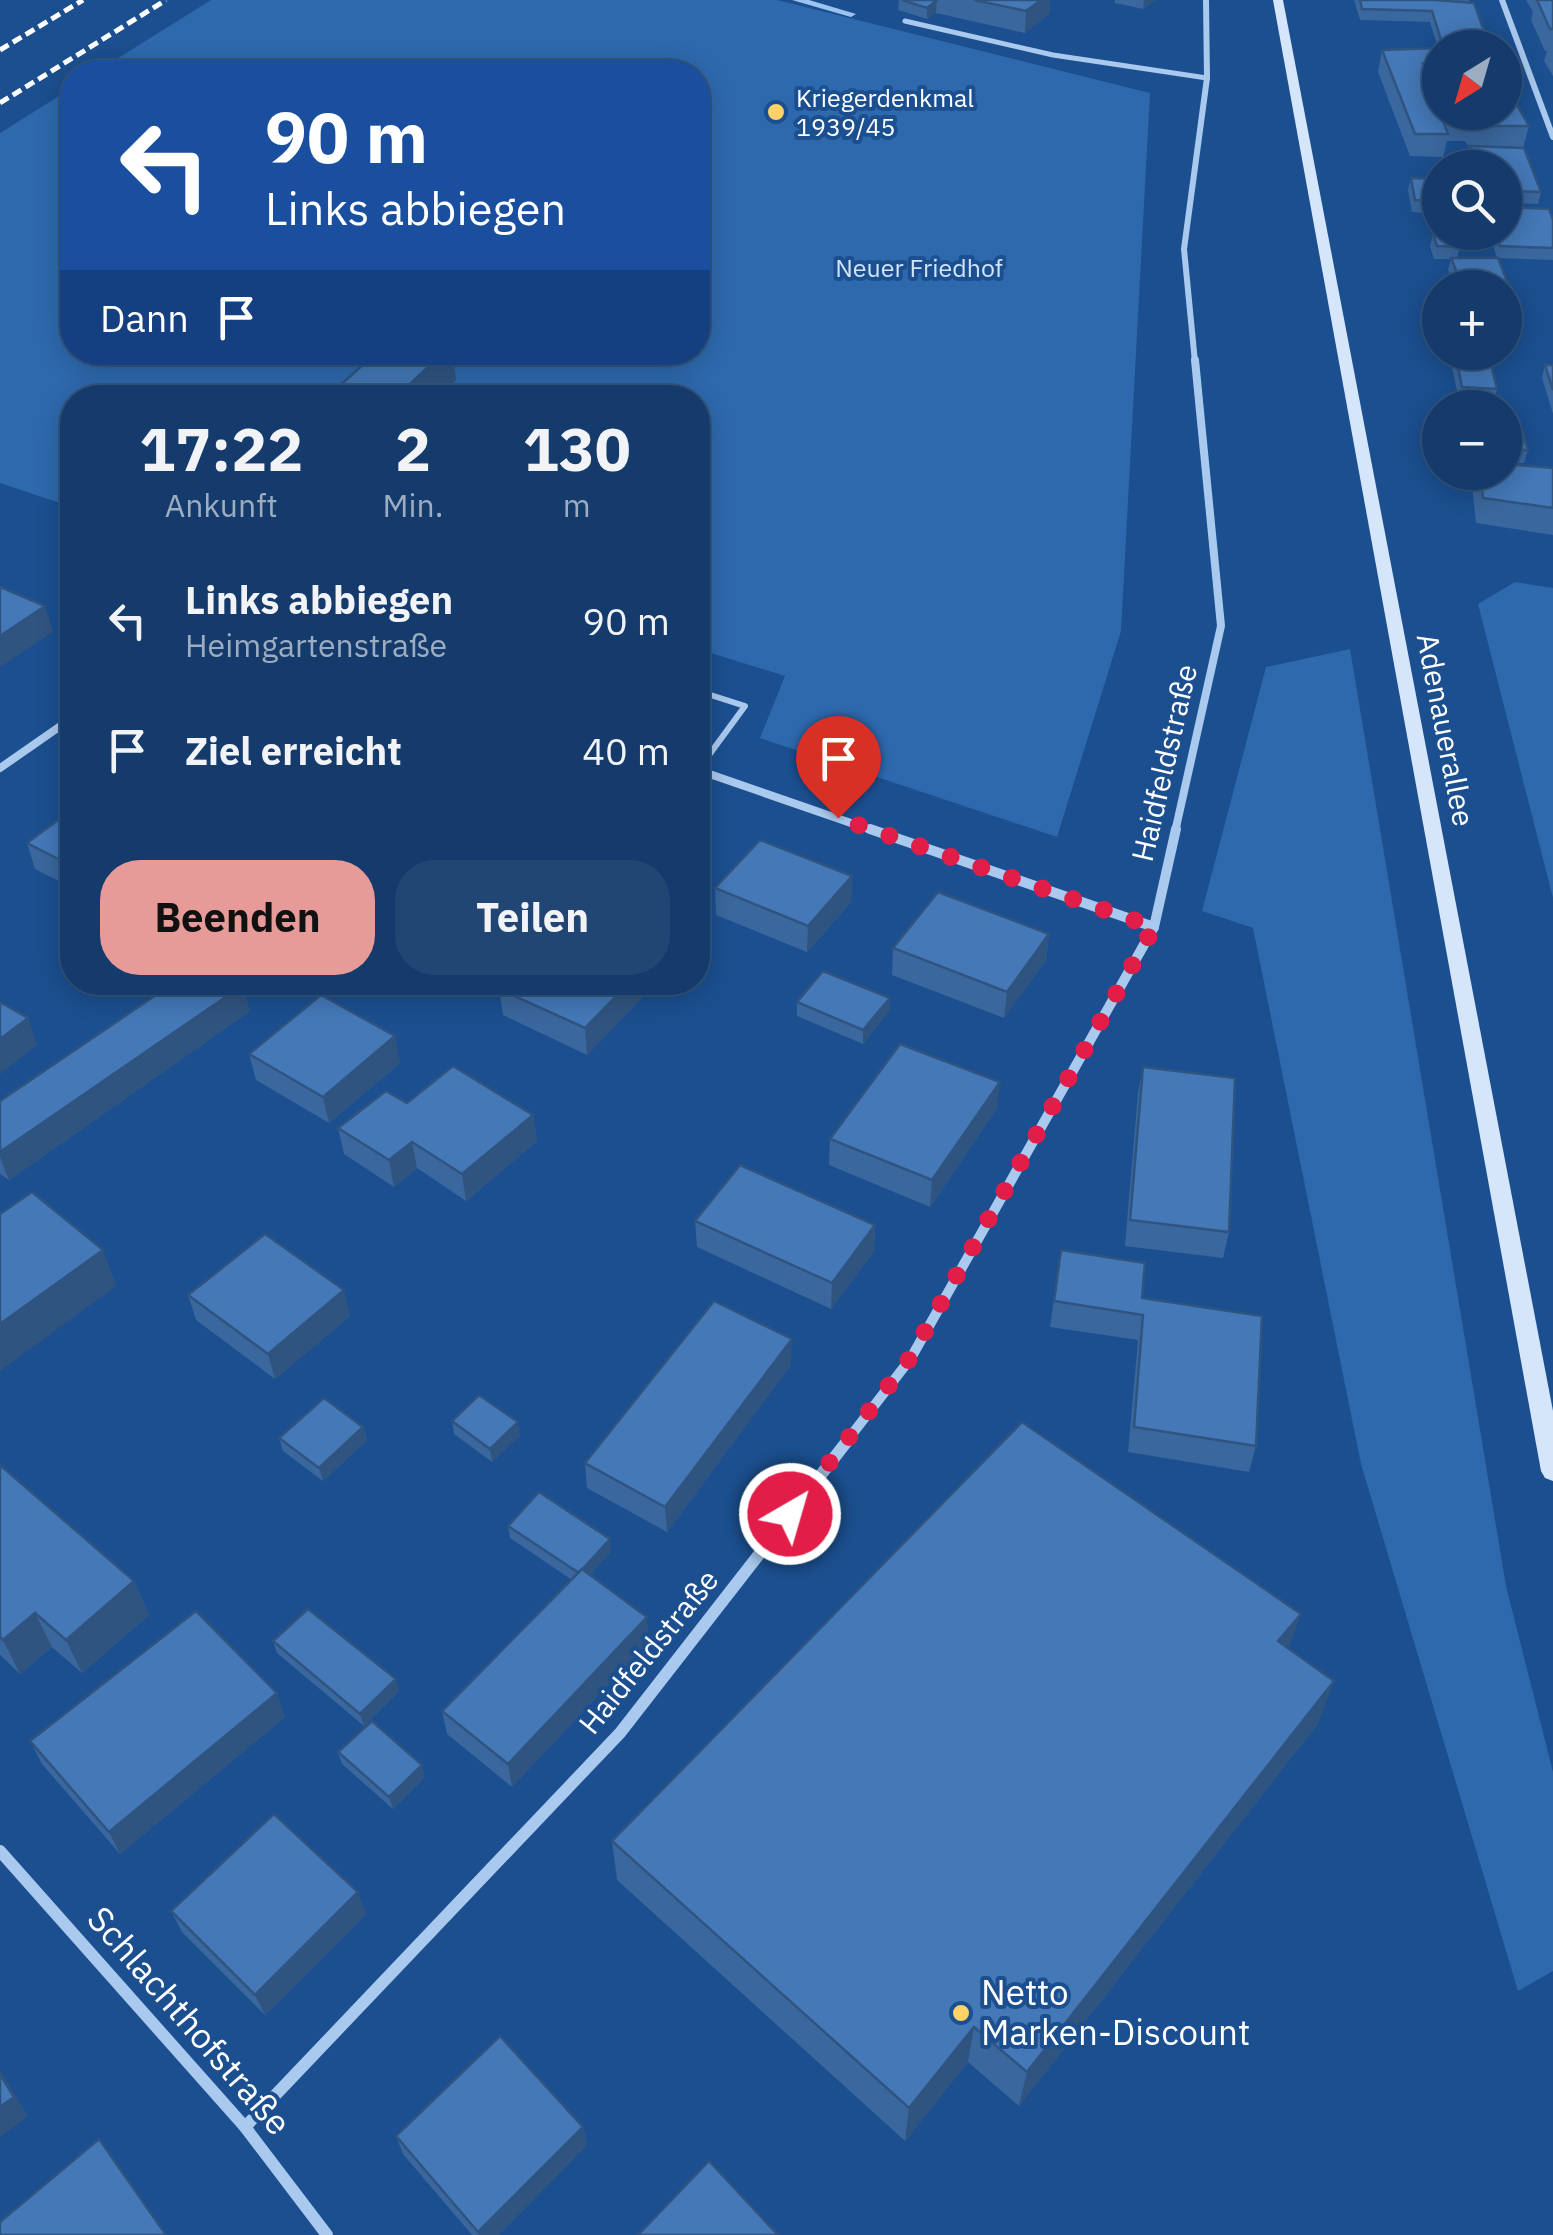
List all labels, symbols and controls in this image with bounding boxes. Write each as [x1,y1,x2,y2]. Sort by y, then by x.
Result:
north arrow [1422,30,1522,130]
map controls [1422,30,1522,490]
place label: Kriegerdenkmal 1939/45 [796,81,974,143]
text: 90 m [265,91,428,182]
icon: left [100,100,230,230]
marker: Kriegerdenkmal 1939/45 [765,101,787,123]
button: search [1422,150,1522,250]
text: Links abbiegen [265,179,566,237]
park label: Neuer Friedhof [835,251,1003,284]
button: + [1422,270,1522,370]
icon: arrive [209,290,264,345]
text: Dann [100,293,189,342]
button: − [1422,390,1522,490]
text: 17:22 [139,409,303,488]
text: 2 [395,409,431,488]
text: 130 [523,409,631,488]
text: Ankunft [165,484,278,526]
text: Min. [382,484,443,526]
text: m [563,484,591,526]
text: Links abbiegen [185,575,453,624]
icon: left [100,593,155,648]
text: 90 m [582,596,670,645]
text: Heimgartenstraße [185,624,447,666]
street label: Adenauerallee [1409,630,1484,829]
street label: Haidfeldstraße [1122,660,1205,865]
pin [796,716,881,819]
icon: arrive [100,723,155,778]
text: Ziel erreicht [185,726,402,775]
text: 40 m [582,726,670,775]
icon: arrive [811,731,866,786]
button: Beenden [100,860,375,975]
button: Teilen [395,860,670,975]
position arrow [738,1462,842,1566]
street label: Haidfeldstraße [569,1561,726,1742]
street label: Schlachthofstraße [78,1896,302,2144]
place label: Netto Marken-Discount [981,1969,1250,2055]
marker: Netto Marken-Discount [950,2002,972,2024]

